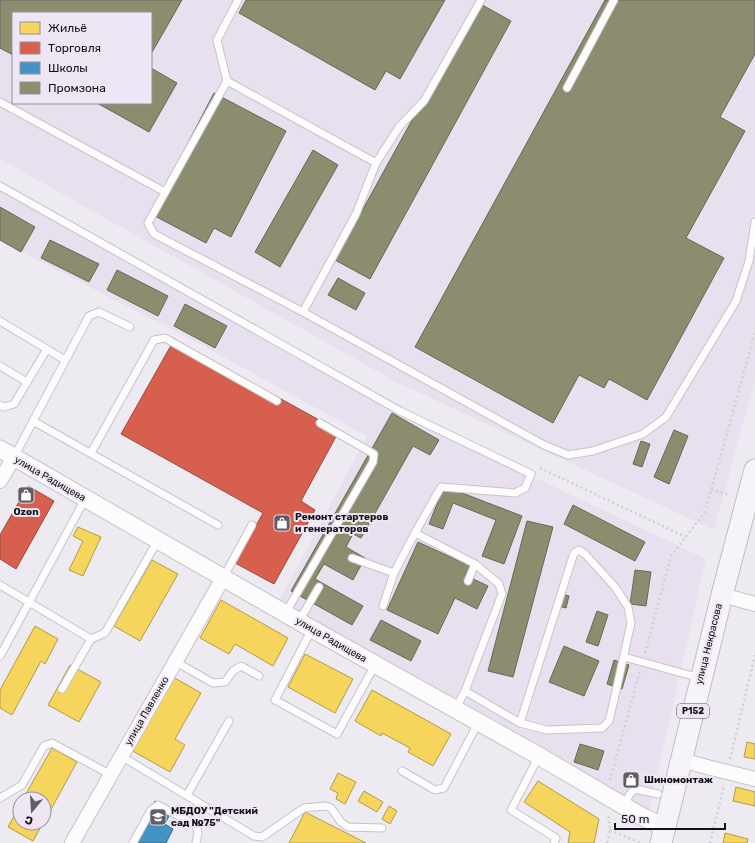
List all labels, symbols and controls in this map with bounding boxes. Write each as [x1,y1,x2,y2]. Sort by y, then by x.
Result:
legend [12,12,152,104]
text: Жильё [48,21,87,35]
text: Торговля [48,41,101,55]
text: Школы [48,61,88,75]
text: Промзона [48,81,106,95]
street label: улица Радищева [12,454,88,504]
shop icon: Ozon [16,485,36,505]
place label: Ozon [13,506,39,518]
place label: Ремонт стартеров и генераторов [295,511,389,535]
shop icon: Ремонт стартеров и генераторов [272,513,292,533]
street label: улица Некрасова [693,602,725,686]
street label: улица Радищева [293,615,369,665]
street label: улица Павленко [122,674,172,748]
road number: Р152 [677,704,709,718]
shop icon: Шиномонтаж [621,770,641,790]
place label: Шиномонтаж [644,774,713,786]
north arrow [12,791,52,831]
place label: МБДОУ "Детский сад №75" [171,805,258,829]
scale bar [615,805,725,831]
school or university icon: МБДОУ "Детский сад №75" [148,807,168,827]
text: 50 m [621,812,649,826]
text: С [23,813,35,827]

